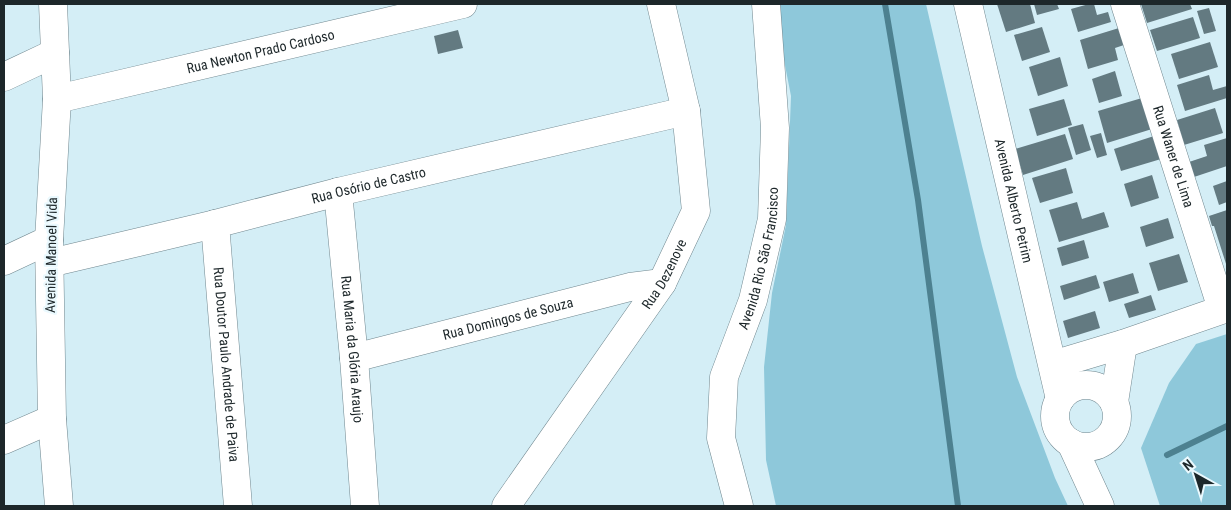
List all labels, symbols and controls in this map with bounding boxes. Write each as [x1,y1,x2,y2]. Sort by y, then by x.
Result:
street label: Rua Newton Prado Cardoso [185,26,336,76]
street label: Rua Waner de Lima [1150,104,1197,209]
street label: Avenida Alberto Petrim [992,137,1036,264]
street label: Rua Osório de Castro [310,164,427,207]
street label: Avenida Rio São Francisco [735,187,781,331]
street label: Avenida Manoel Vida [42,197,60,313]
street label: Rua Dezenove [638,236,690,312]
street label: Rua Doutor Paulo Andrade de Paiva [211,267,242,463]
street label: Rua Maria da Glória Araujo [338,275,367,423]
street label: Rua Domingos de Souza [441,294,575,343]
north arrow [1171,450,1221,500]
text: N [1179,456,1196,474]

